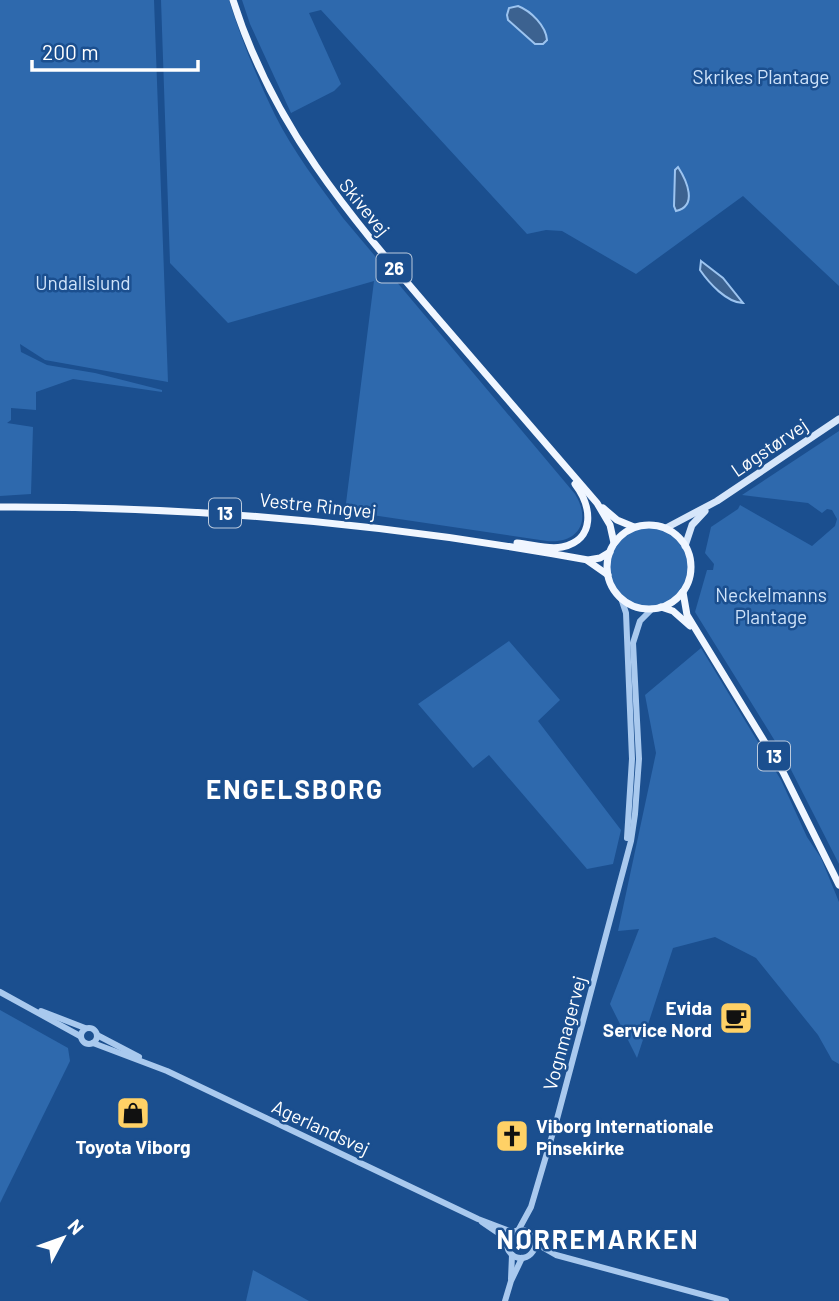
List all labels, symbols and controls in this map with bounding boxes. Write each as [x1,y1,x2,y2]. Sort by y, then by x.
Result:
scale bar [32,28,198,72]
text: 200 m [42,39,99,64]
park label: Skrikes Plantage [693,65,829,88]
street label: Skivevej [335,174,395,240]
road number: 26 [376,254,412,282]
park label: Undallslund [35,271,131,294]
street label: Løgstørvej [726,413,812,481]
street label: Vestre Ringvej [258,487,378,523]
road number: 13 [209,499,241,528]
park label: Neckelmanns Plantage [715,583,827,628]
road number: 13 [758,742,790,770]
district label: ENGELSBORG [206,773,384,804]
street label: Vognmagervej [538,973,590,1093]
place label: Evida Service Nord [603,996,712,1041]
cafe icon: Evida Service Nord [717,999,755,1037]
shop icon: Toyota Viborg [114,1094,152,1132]
street label: Agerlandsvej [269,1094,373,1160]
place label: Viborg Internationale Pinsekirke [536,1114,714,1159]
church icon: Viborg Internationale Pinsekirke [493,1117,531,1155]
place label: Toyota Viborg [75,1135,191,1158]
north arrow [28,1203,98,1273]
text: N [63,1214,89,1239]
district label: NØRREMARKEN [496,1223,700,1254]

